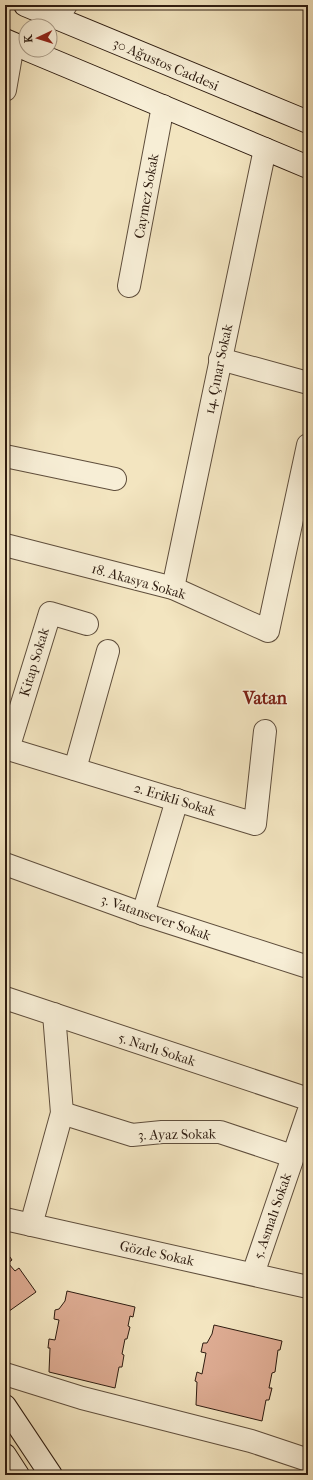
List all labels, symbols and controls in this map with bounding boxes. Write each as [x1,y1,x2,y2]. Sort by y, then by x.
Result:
north arrow [18,18,58,58]
text: K [22,33,35,43]
street label: 30 Ağustos Caddesi [110,34,221,95]
street label: Caymez Sokak [131,152,162,240]
street label: 14. Çınar Sokak [201,322,236,416]
street label: 18. Akasya Sokak [90,560,189,603]
street label: Kitap Sokak [16,625,53,699]
district label: Vatan [242,688,288,709]
street label: 2. Erikli Sokak [132,779,219,820]
street label: 3. Vatansever Sokak [99,891,214,945]
street label: 5. Narlı Sokak [116,1029,199,1070]
street label: 3. Ayaz Sokak [138,1125,217,1144]
street label: 5. Asmalı Sokak [250,1170,295,1262]
street label: Gözde Sokak [118,1237,197,1270]

